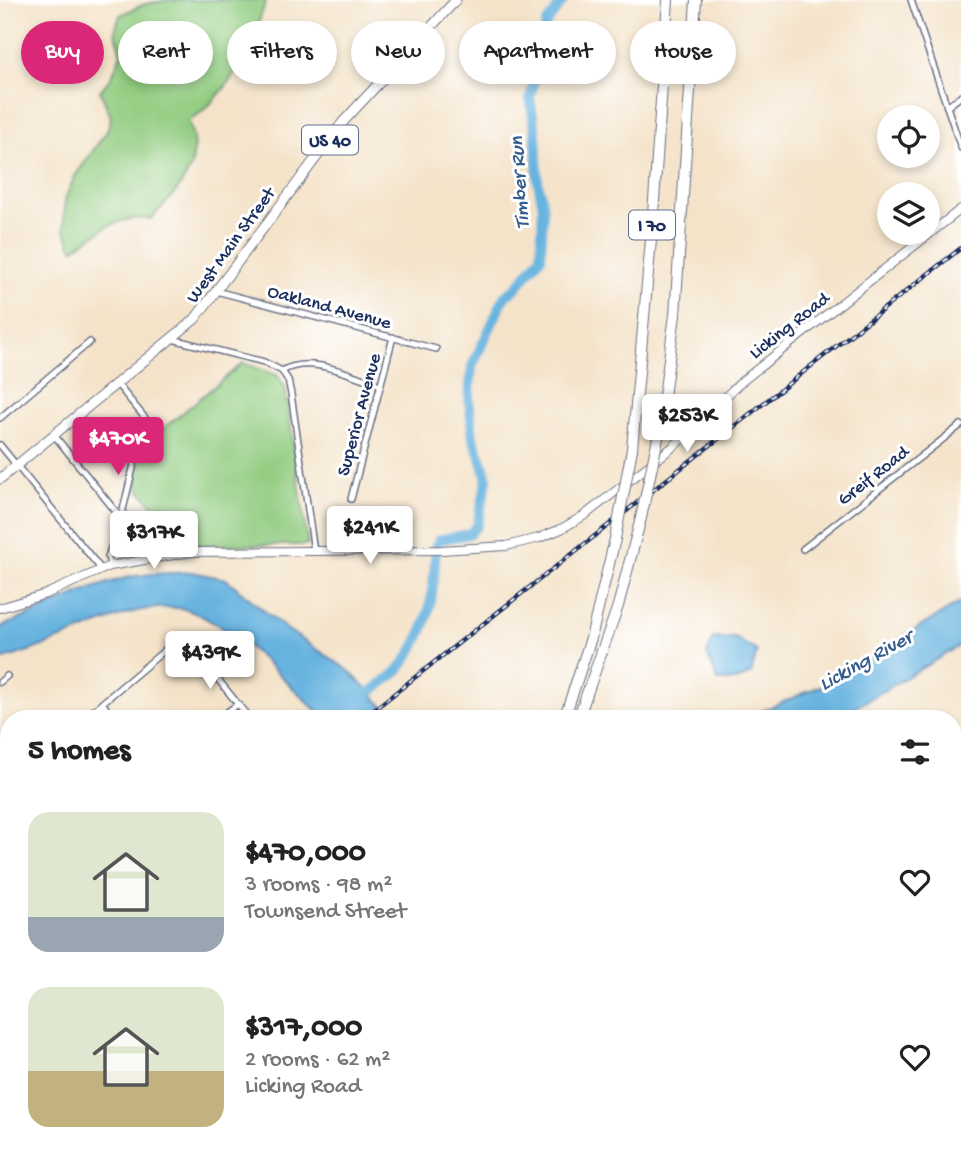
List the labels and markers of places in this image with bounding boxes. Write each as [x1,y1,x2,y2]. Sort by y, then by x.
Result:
pin: $253K [638,394,736,454]
pin: $470K [69,418,167,477]
pin: $241K [321,506,419,566]
pin: $317K [105,512,203,571]
pin: $439K [161,632,259,691]

